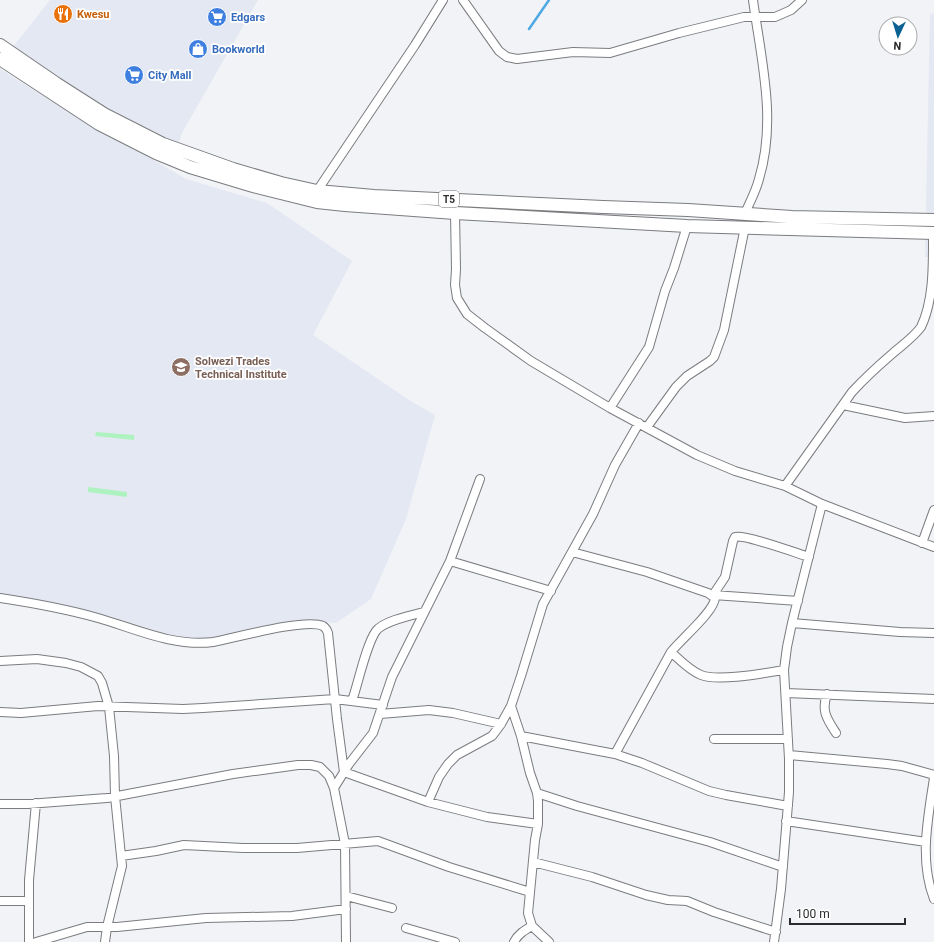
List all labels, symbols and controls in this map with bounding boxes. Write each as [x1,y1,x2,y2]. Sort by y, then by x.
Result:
restaurant icon: Kwesu [52,3,74,25]
supermarket icon: Edgars [206,6,228,28]
place label: Kwesu [77,8,109,21]
place label: Edgars [231,11,265,24]
north arrow [878,16,918,56]
shop icon: Bookworld [187,38,209,60]
text: N [893,39,902,52]
place label: Bookworld [212,43,265,56]
supermarket icon: City Mall [123,64,145,86]
place label: City Mall [148,69,192,82]
road number: T5 [439,191,459,207]
place label: Solwezi Trades Technical Institute [195,355,287,381]
school or university icon: Solwezi Trades Technical Institute [170,356,192,378]
scale bar [790,900,905,926]
text: 100 m [796,907,830,921]

